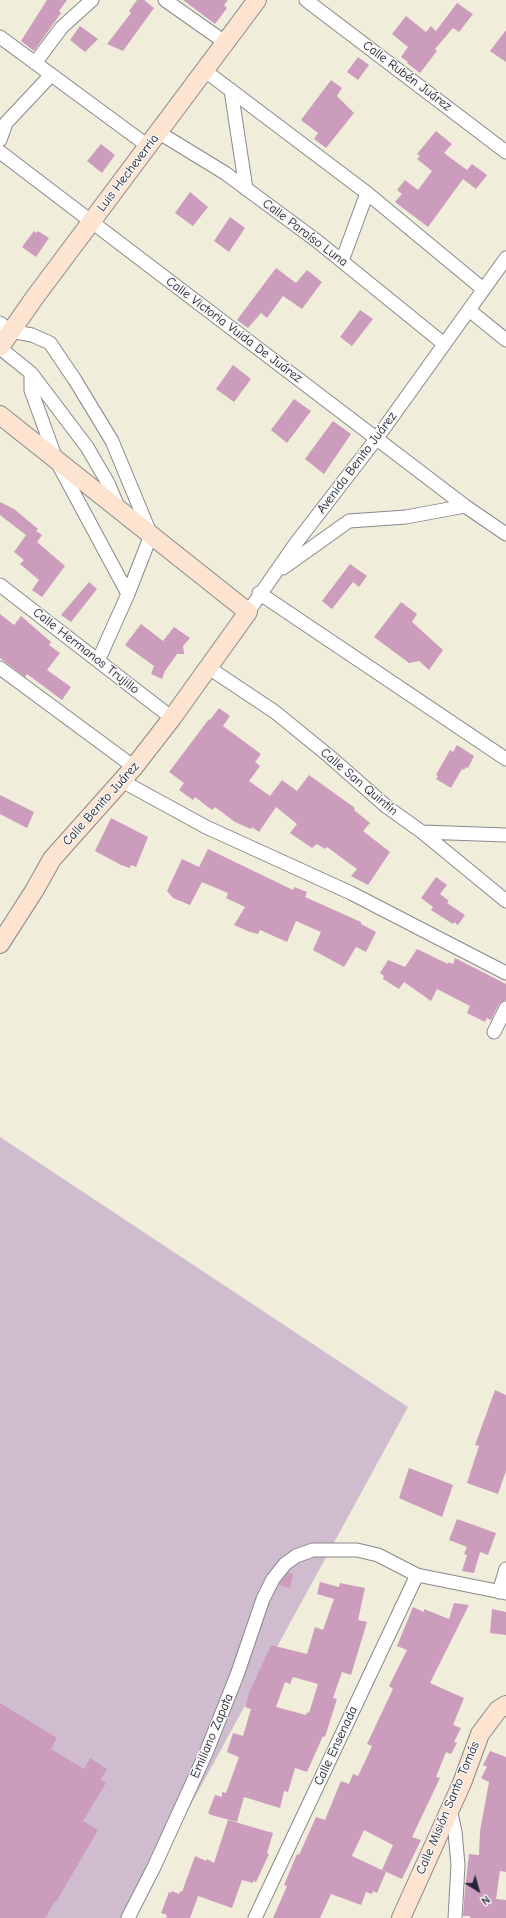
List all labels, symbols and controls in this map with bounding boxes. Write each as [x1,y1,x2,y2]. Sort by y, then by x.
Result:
street label: Calle Rubén Juárez [360,38,454,114]
street label: Luis Hecheverria [94,131,162,215]
street label: Calle Paraíso Luna [259,196,351,270]
street label: Calle Victoria Vuida De Juárez [163,274,305,386]
street label: Avenida Benito Juárez [314,409,400,517]
street label: Calle Hermanos Trujillo [30,605,142,697]
street label: Calle San Quintín [317,745,401,819]
street label: Calle Benito Juárez [59,759,143,849]
street label: Emiliano Zapata [187,1691,237,1781]
street label: Calle Ensenada [311,1704,361,1788]
street label: Calle Misión Santo Tomás [413,1739,483,1877]
north arrow [458,1870,498,1910]
text: N [479,1893,492,1907]

